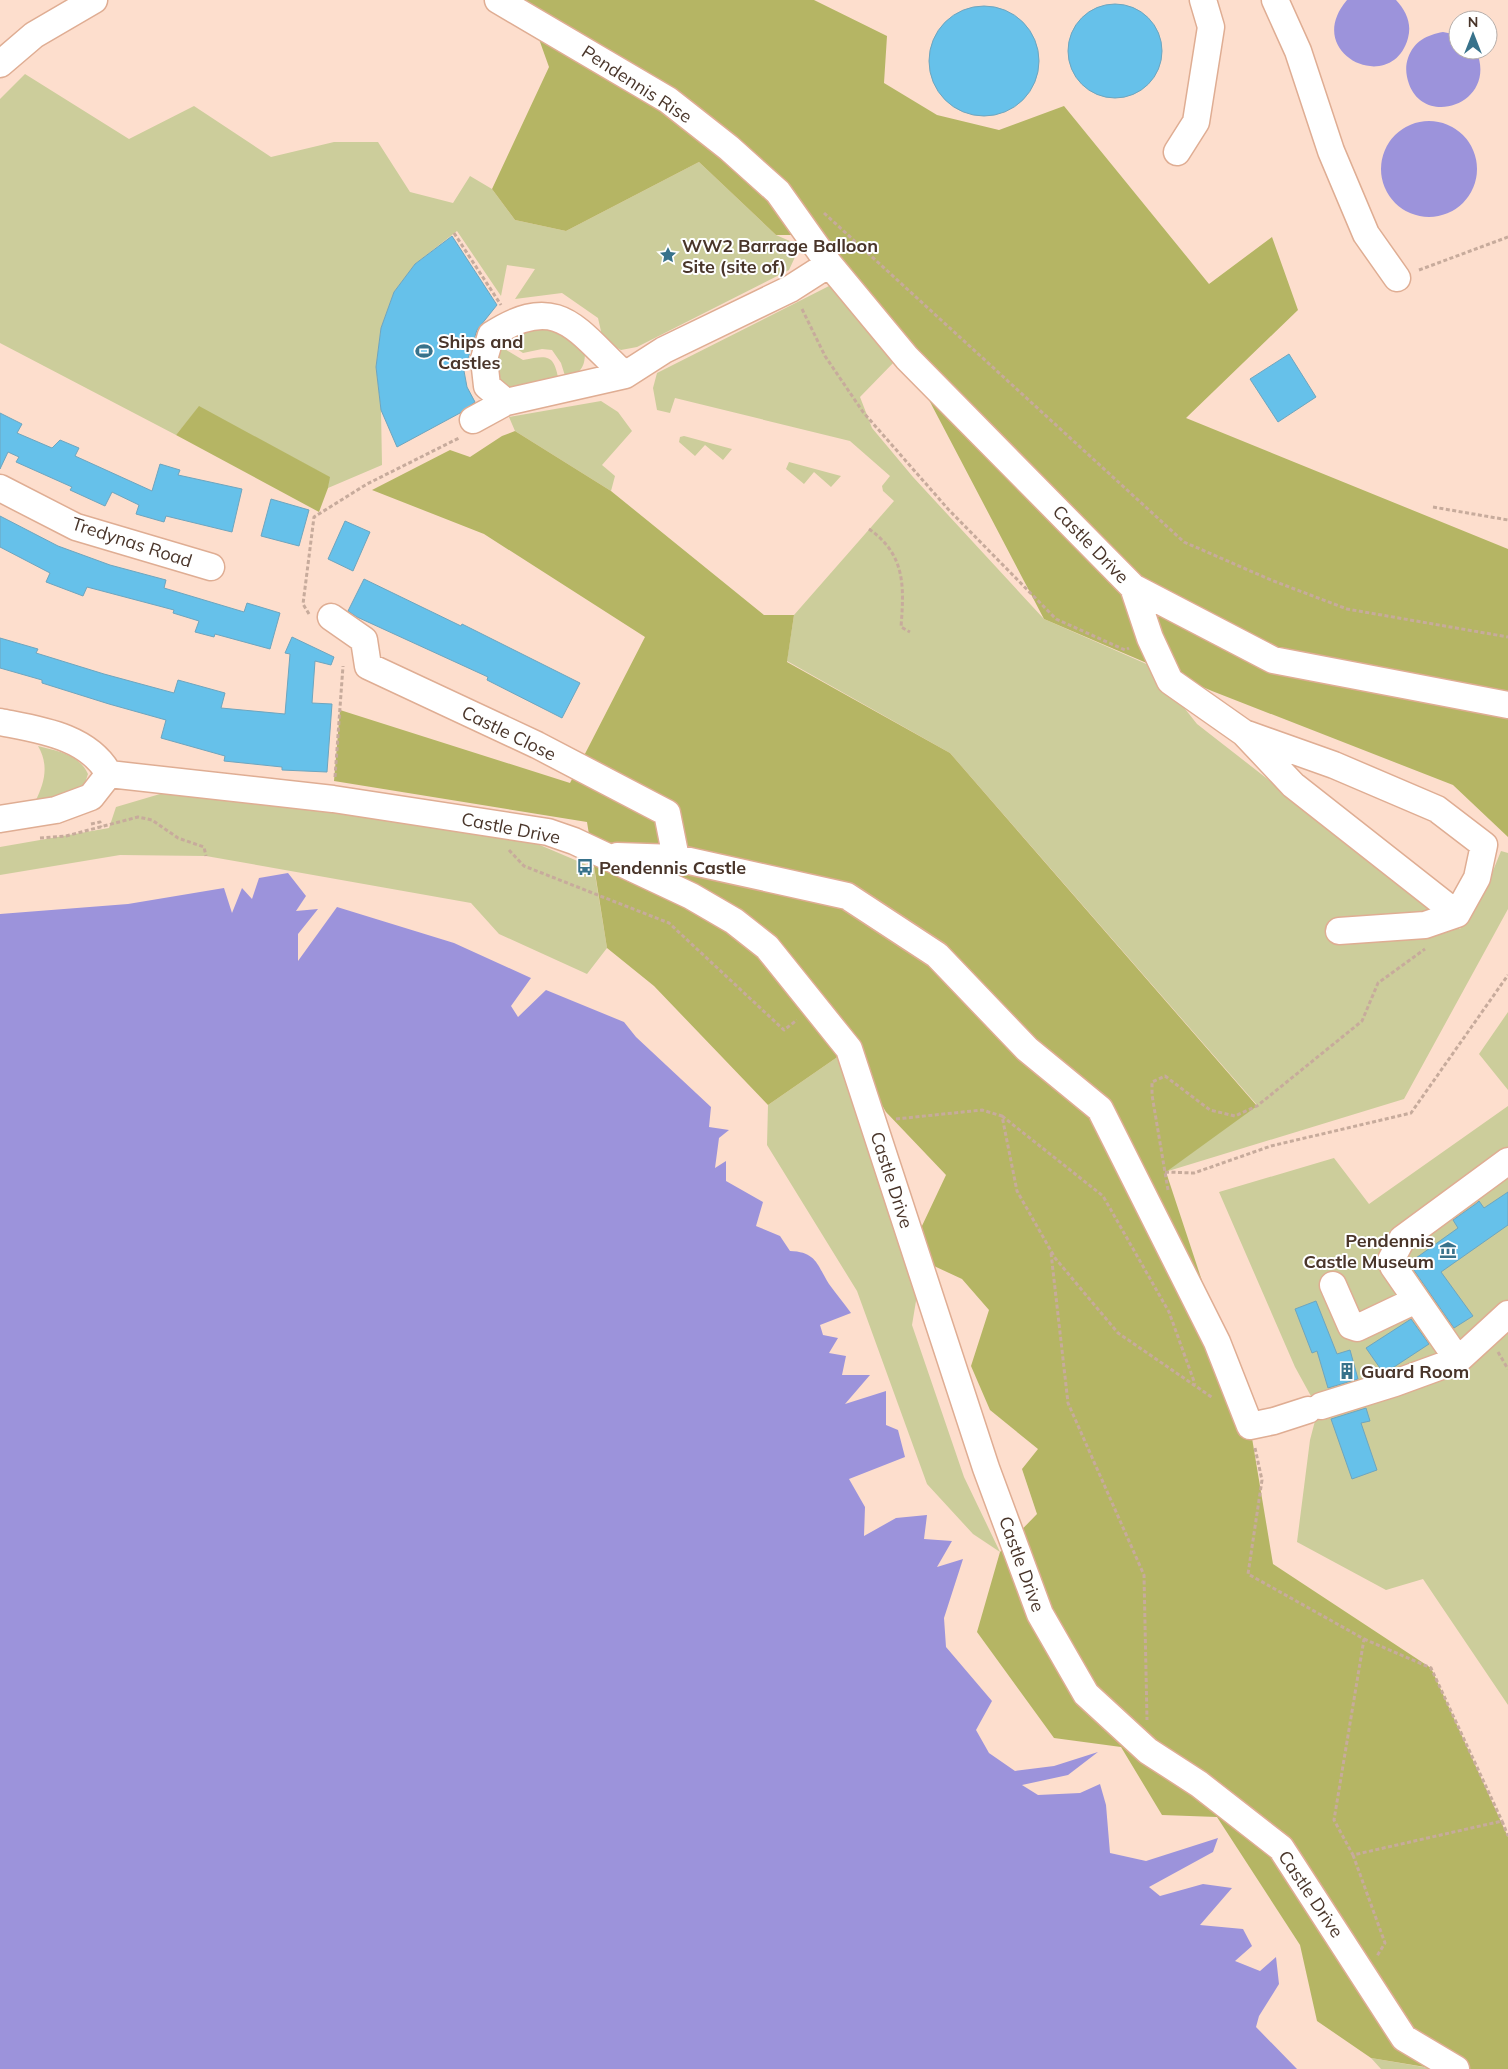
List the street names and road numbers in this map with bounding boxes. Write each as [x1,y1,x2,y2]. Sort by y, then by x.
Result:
street label: Pendennis Rise [578,40,696,128]
street label: Castle Drive [1048,500,1134,588]
street label: Tredynas Road [69,512,195,572]
street label: Castle Close [458,700,560,766]
street label: Castle Drive [460,807,562,849]
street label: Castle Drive [866,1129,918,1231]
street label: Castle Drive [994,1513,1050,1615]
street label: Castle Drive [1273,1846,1349,1942]

